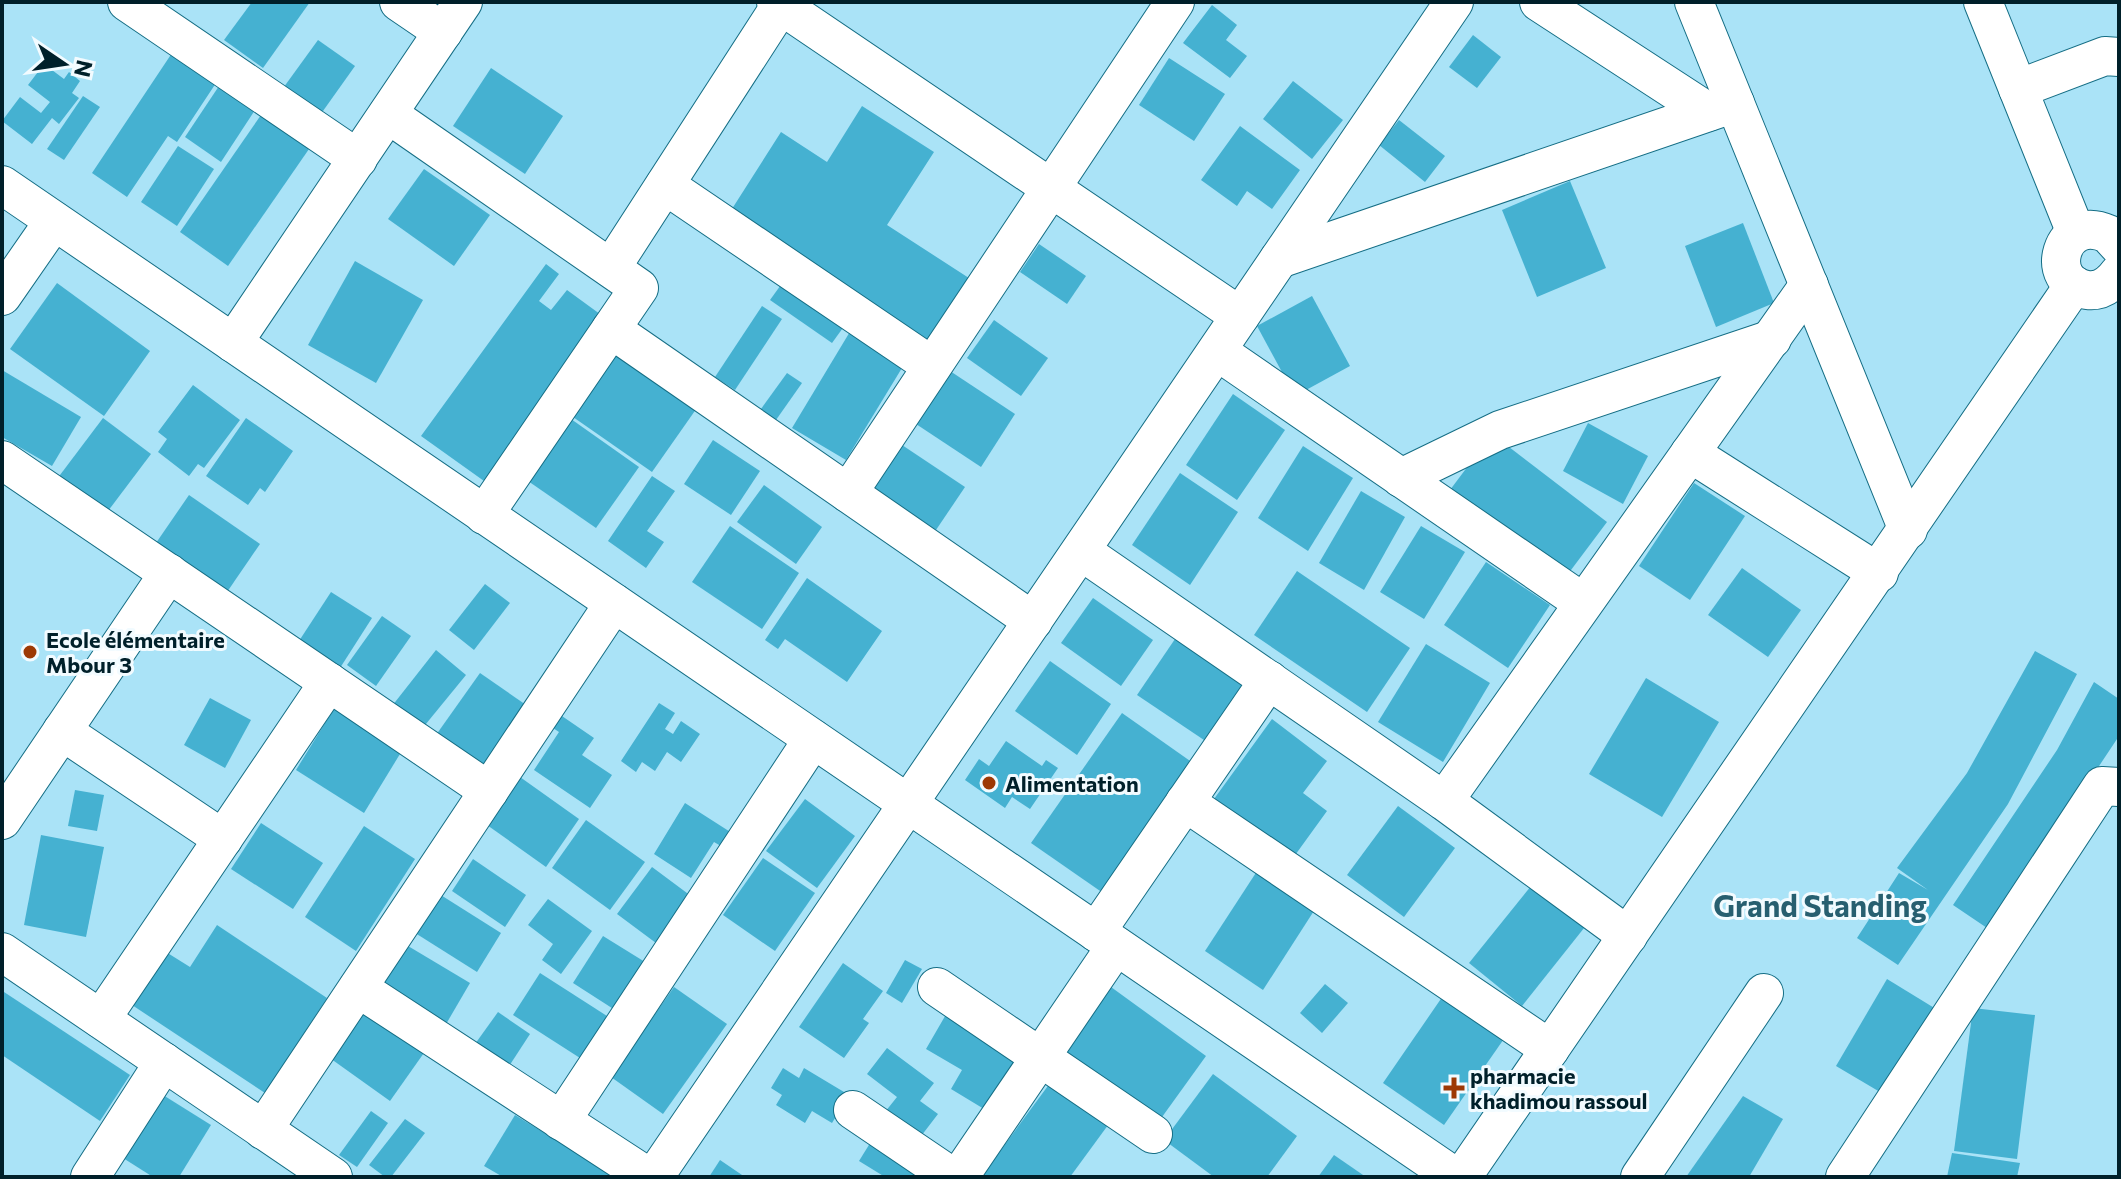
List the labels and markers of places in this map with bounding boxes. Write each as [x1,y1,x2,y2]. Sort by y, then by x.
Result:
place label: Ecole élémentaire Mbour 3 [46,626,225,678]
marker: Ecole élémentaire Mbour 3 [21,643,39,661]
place label: Alimentation [1005,770,1139,797]
marker: Alimentation [980,774,998,792]
place label: pharmacie khadimou rassoul [1470,1062,1648,1114]
marker: pharmacie khadimou rassoul [1445,1079,1463,1097]

